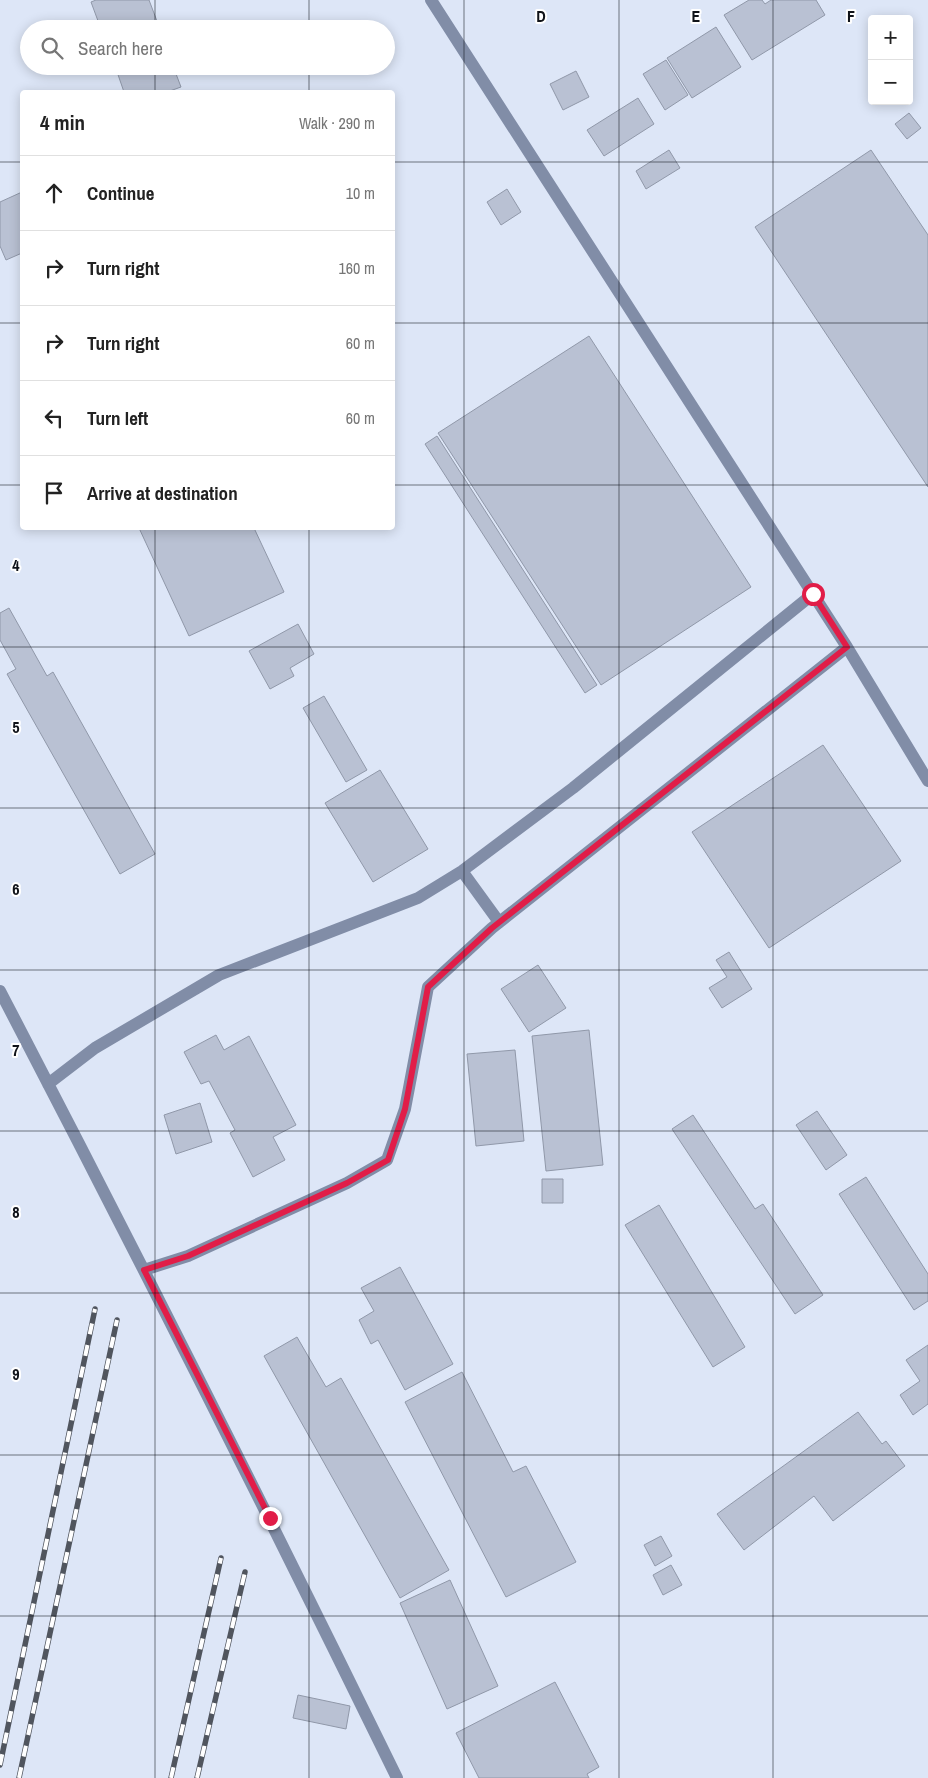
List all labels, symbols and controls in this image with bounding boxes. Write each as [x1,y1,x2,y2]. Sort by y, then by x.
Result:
text: D [536,5,546,27]
text: E [692,5,701,27]
text: F [847,5,855,27]
map controls [868,15,913,105]
button: + [868,15,913,60]
search box [20,20,395,75]
icon: search [38,34,66,62]
text: Search here [78,35,163,61]
button: − [868,60,913,105]
text: 4 min [40,108,85,137]
text: Walk · 290 m [299,112,375,134]
icon: ahead [40,179,68,207]
text: Continue [87,180,155,206]
text: 10 m [346,182,375,204]
icon: right [40,254,68,282]
text: Turn right [87,255,159,281]
text: 160 m [339,257,375,279]
icon: right [40,329,68,357]
text: Turn right [87,330,159,356]
text: 60 m [346,332,375,354]
icon: left [40,404,68,432]
text: Turn left [87,405,148,431]
text: 60 m [346,407,375,429]
icon: arrive [40,479,68,507]
text: Arrive at destination [87,480,238,506]
text: 4 [12,554,20,576]
route start [802,583,825,606]
text: 5 [12,716,20,738]
text: 6 [12,878,20,900]
text: 7 [12,1039,20,1061]
text: 8 [12,1201,20,1223]
text: 9 [12,1363,20,1385]
route end [259,1507,282,1530]

